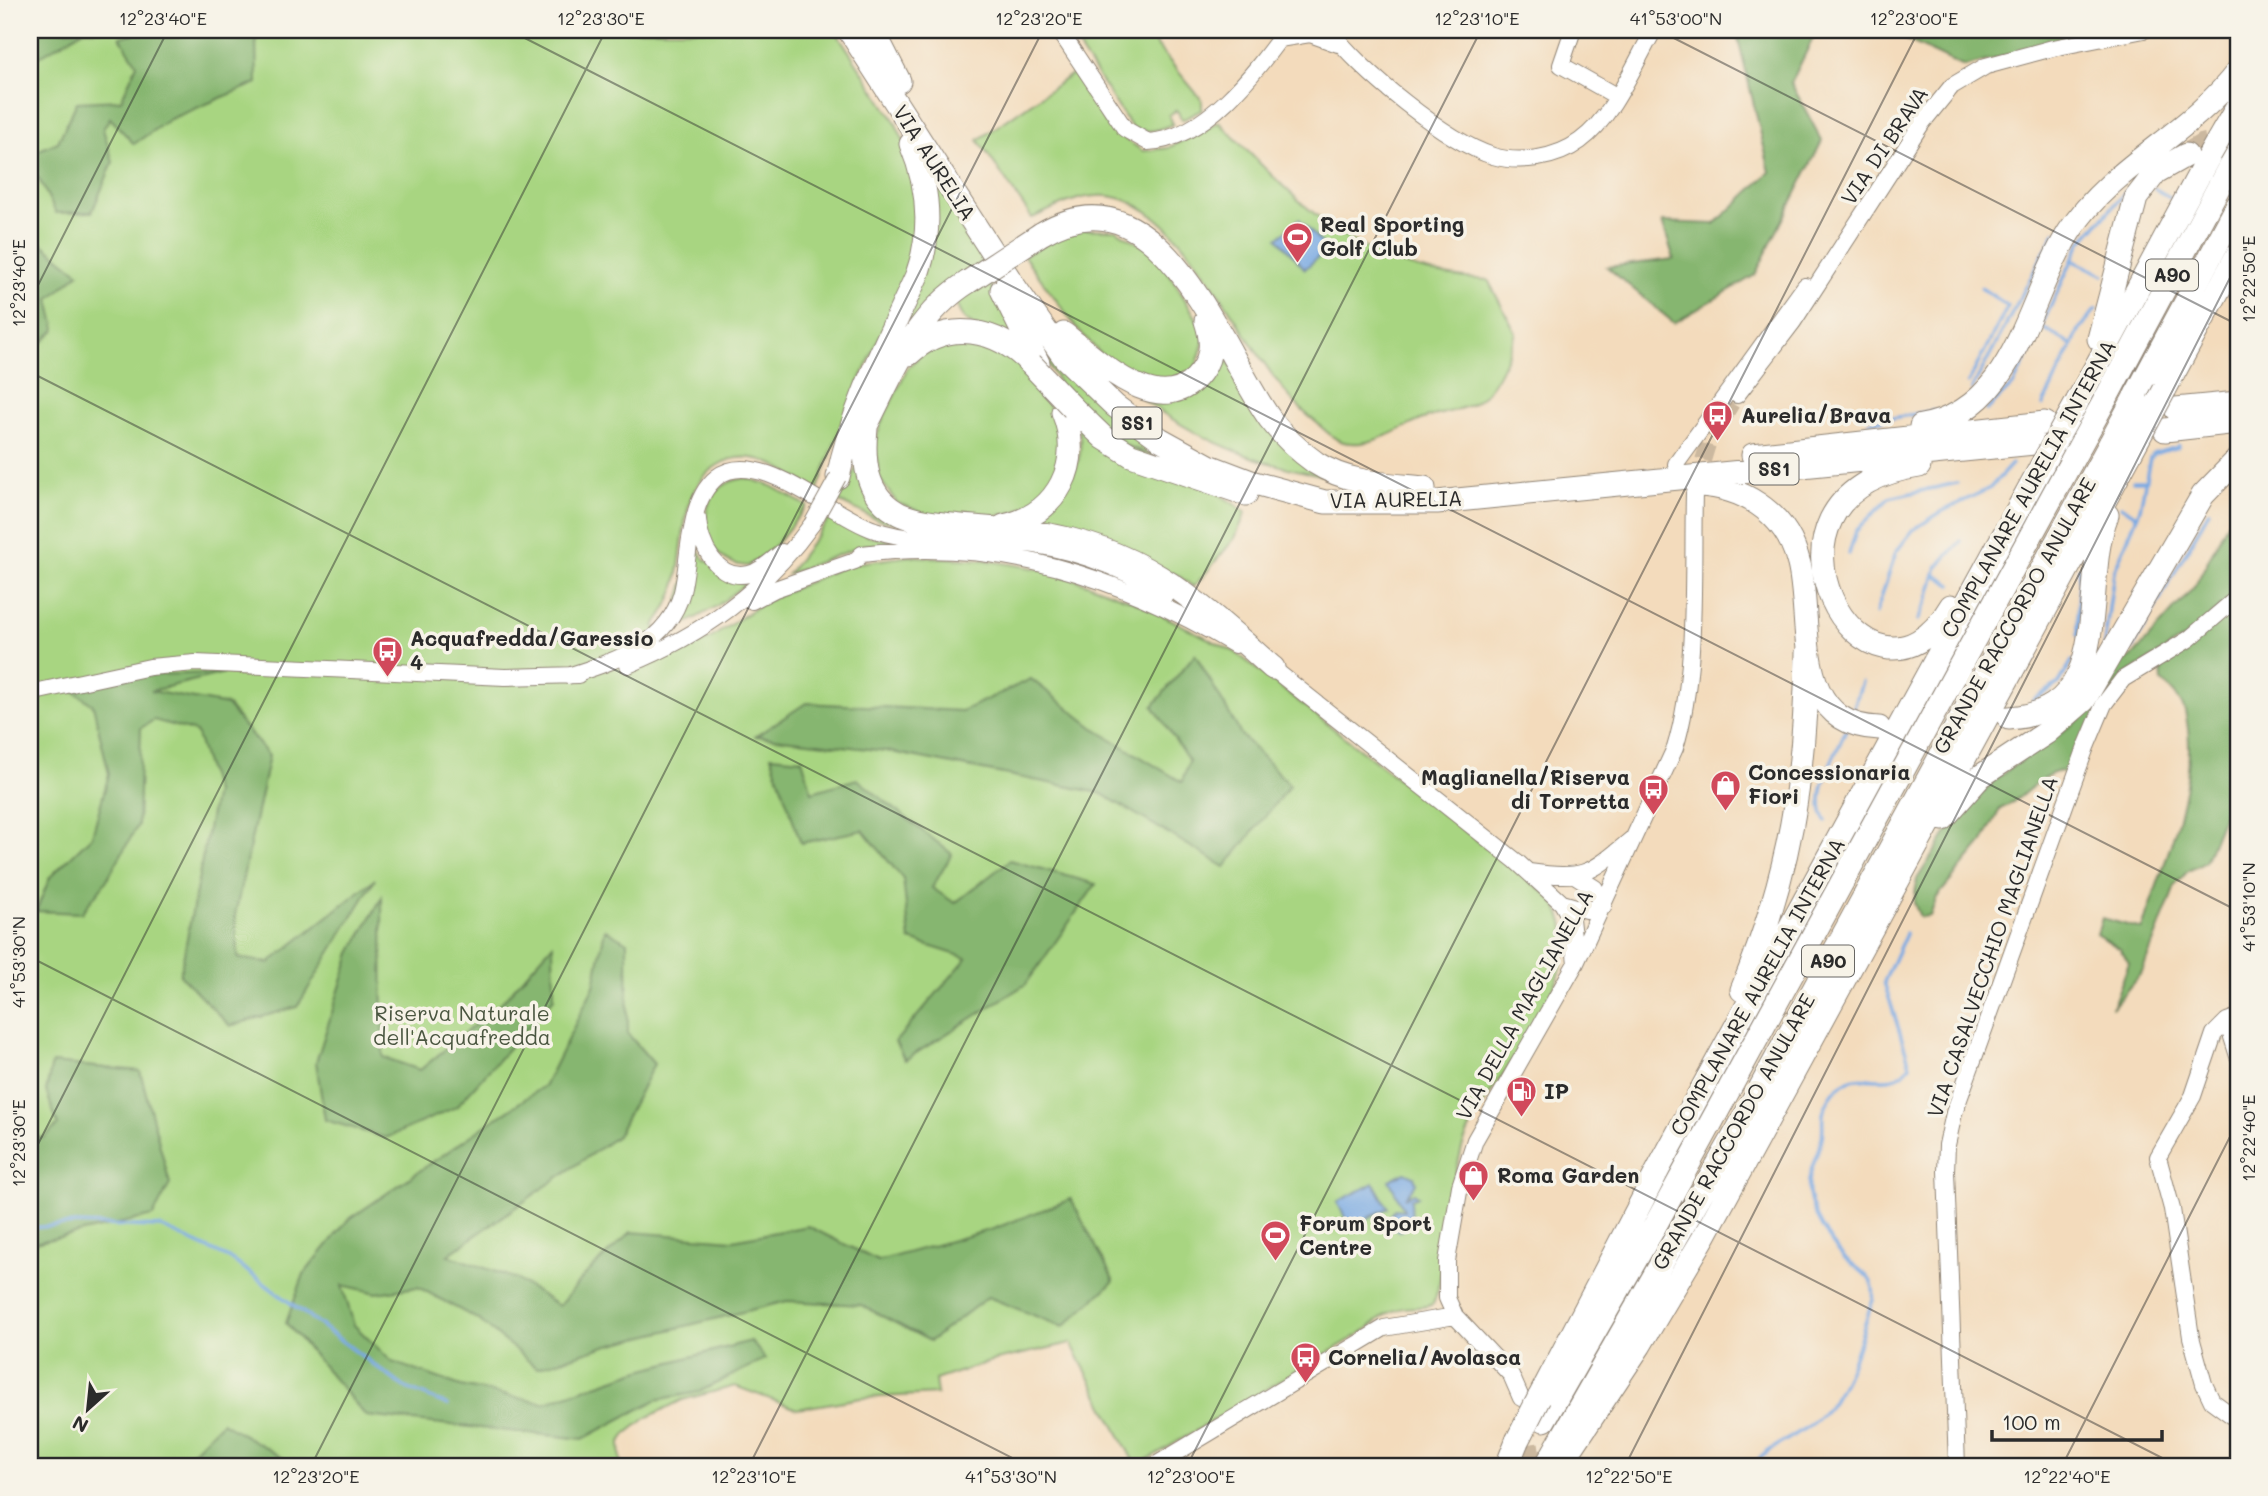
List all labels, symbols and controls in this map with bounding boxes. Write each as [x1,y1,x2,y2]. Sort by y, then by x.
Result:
text: 12°23'40"E [119,6,207,30]
text: 12°23'30"E [557,6,645,30]
text: 12°23'20"E [995,6,1083,30]
text: 12°23'10"E [1434,6,1520,30]
text: 41°53'00"N [1630,6,1722,30]
text: 12°23'00"E [1870,6,1958,30]
street label: VIA DI BRAVA [1834,81,1933,210]
street label: VIA AURELIA [888,99,983,225]
place label: Real Sporting Golf Club [1320,210,1464,261]
sports icon: Real Sporting Golf Club [1280,220,1314,264]
text: 12°22'50"E [2236,235,2260,323]
text: 12°23'40"E [6,239,30,327]
road number: A90 [2146,260,2198,290]
street label: COMPLANARE AURELIA INTERNA [1934,335,2121,642]
bus stop icon: Aurelia/Brava [1701,399,1735,443]
place label: Aurelia/Brava [1741,401,1891,428]
road number: SS1 [1112,408,1162,438]
road number: SS1 [1750,454,1798,484]
street label: GRANDE RACCORDO ANULARE [1926,472,2101,758]
street label: VIA AURELIA [1329,484,1463,513]
place label: Acquafredda/Garessio 4 [410,624,654,675]
bus stop icon: Acquafredda/Garessio 4 [370,634,404,678]
place label: Concessionaria Fiori [1748,758,1910,809]
place label: Maglianella/Riserva di Torretta [1421,763,1630,814]
shop icon: Concessionaria Fiori [1708,768,1742,812]
street label: VIA CASALVECCHIO MAGLIANELLA [1920,772,2063,1121]
bus stop icon: Maglianella/Riserva di Torretta [1636,773,1670,817]
street label: COMPLANARE AURELIA INTERNA [1663,833,1850,1140]
text: 41°53'10"N [2236,862,2260,952]
street label: VIA DELLA MAGLIANELLA [1449,884,1598,1124]
text: 41°53'30"N [6,916,30,1008]
road number: A90 [1802,945,1854,976]
street label: GRANDE RACCORDO ANULARE [1645,988,1820,1274]
park label: Riserva Naturale dell'Acquafredda [373,999,551,1050]
fuel station icon: IP [1504,1075,1538,1119]
place label: IP [1544,1077,1569,1104]
text: 12°22'40"E [2236,1094,2260,1182]
text: 12°23'30"E [6,1099,30,1187]
shop icon: Roma Garden [1457,1159,1491,1203]
place label: Roma Garden [1497,1161,1639,1188]
place label: Forum Sport Centre [1299,1209,1432,1260]
sports icon: Forum Sport Centre [1259,1219,1293,1263]
bus stop icon: Cornelia/Avolasca [1288,1341,1322,1385]
place label: Cornelia/Avolasca [1328,1343,1521,1370]
north arrow [52,1374,122,1444]
scale bar [1992,1398,2161,1442]
text: 100 m [2002,1408,2061,1435]
text: N [68,1410,92,1439]
text: 12°23'20"E [272,1464,360,1488]
text: 12°23'10"E [711,1464,797,1488]
text: 41°53'30"N [965,1464,1057,1488]
text: 12°23'00"E [1147,1464,1235,1488]
text: 12°22'50"E [1585,1464,1673,1488]
text: 12°22'40"E [2023,1464,2111,1488]

